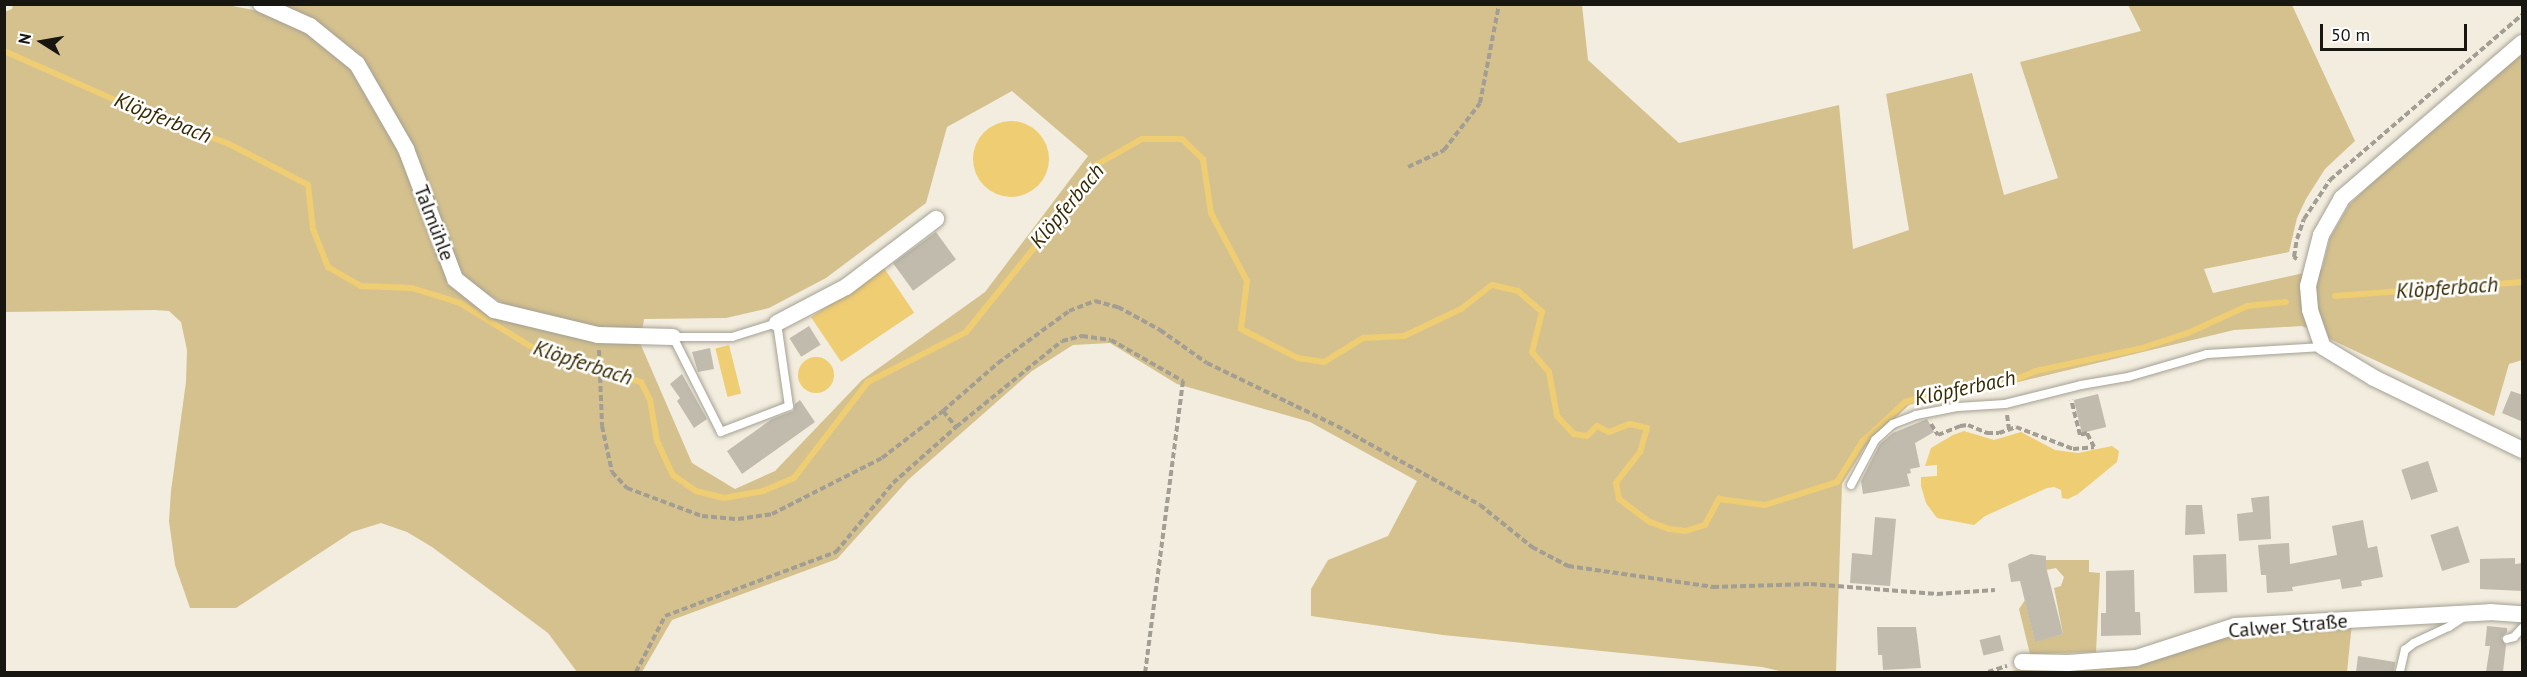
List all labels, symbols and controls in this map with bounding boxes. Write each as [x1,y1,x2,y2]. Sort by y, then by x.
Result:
north arrow [12,12,72,72]
scale bar [2323,12,2470,50]
text: 50 m [2331,23,2370,46]
text: N [14,32,35,46]
water label: Klöpferbach [111,87,215,149]
water label: Klöpferbach [1024,159,1110,253]
street label: Talmühle [409,182,459,264]
water label: Klöpferbach [2395,272,2499,304]
water label: Klöpferbach [530,335,636,391]
water label: Klöpferbach [1912,365,2018,411]
street label: Calwer Straße [2227,609,2349,643]

